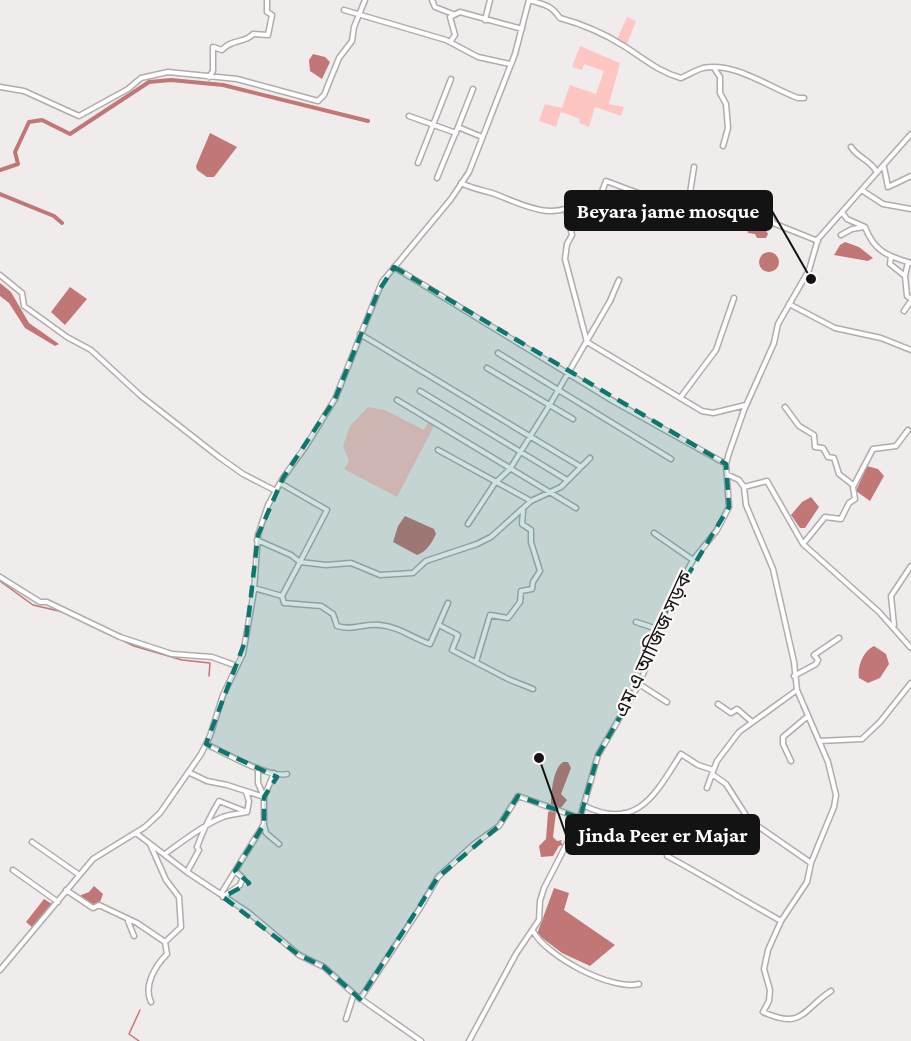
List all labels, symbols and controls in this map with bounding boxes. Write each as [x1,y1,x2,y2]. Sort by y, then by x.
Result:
callout: Beyara jame mosque [565,191,772,230]
text: Beyara jame mosque [577,199,759,223]
street label: এম এ আজিজ সড়ক [609,566,697,721]
callout: Jinda Peer er Majar [566,815,759,854]
text: Jinda Peer er Majar [576,823,748,847]

